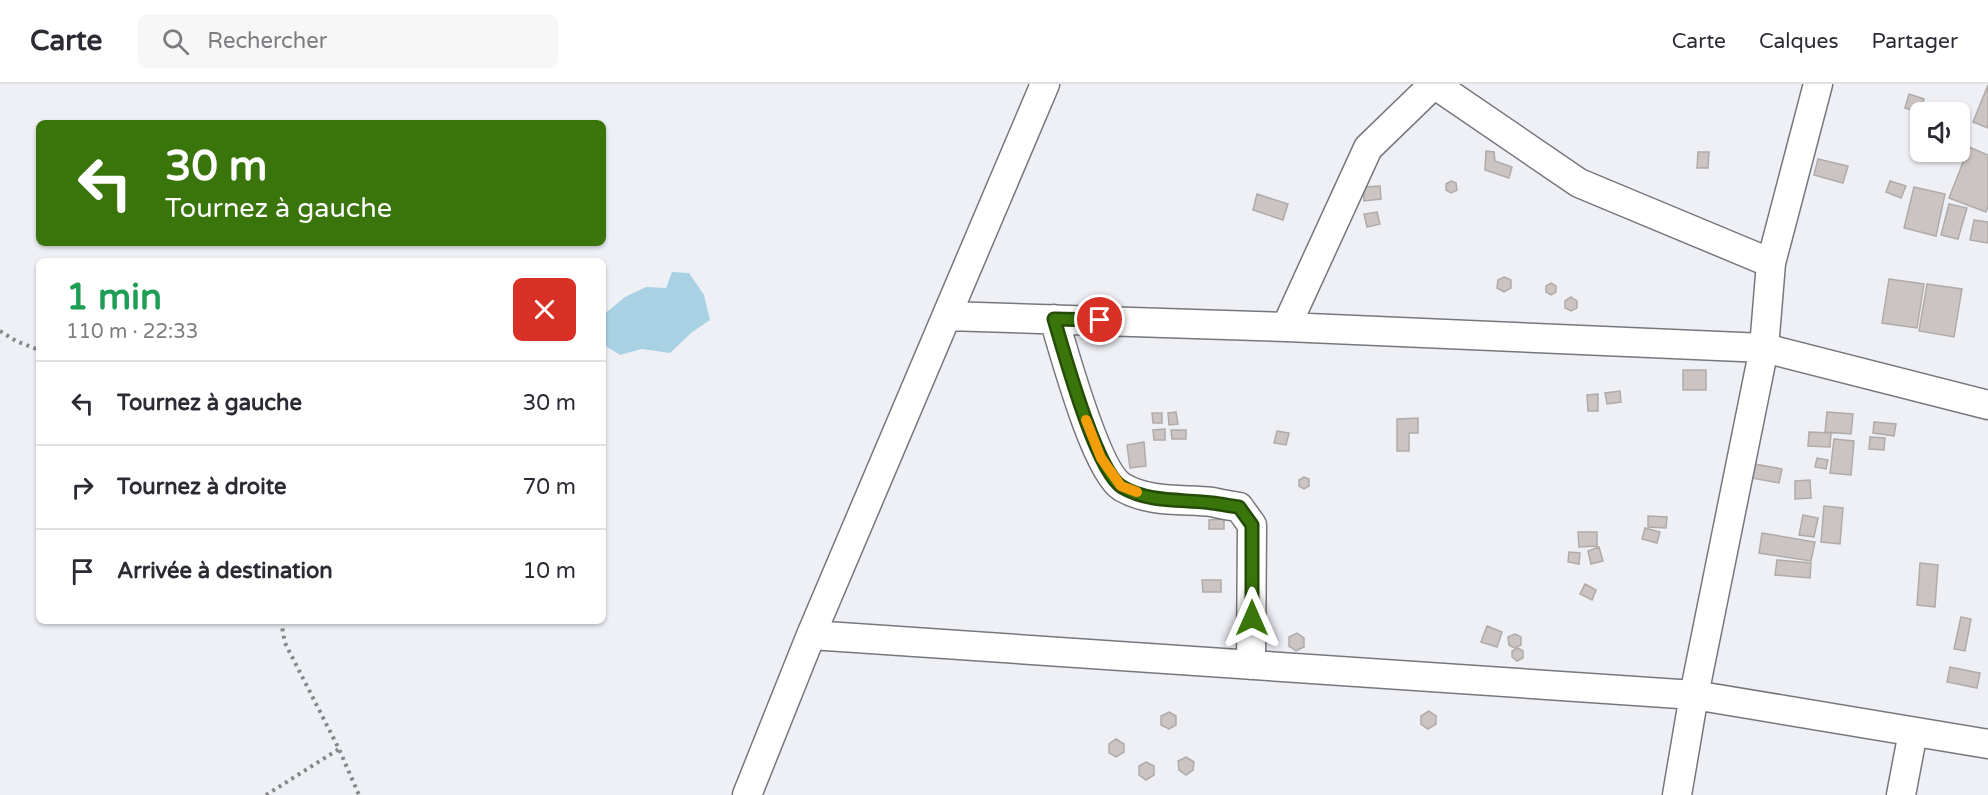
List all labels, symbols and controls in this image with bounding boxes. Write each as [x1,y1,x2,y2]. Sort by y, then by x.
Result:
search box [138,14,558,68]
text: Carte [30,24,102,58]
icon: search [159,25,192,58]
text: Rechercher [207,28,327,54]
text: Carte [1672,29,1726,54]
text: Calques [1759,29,1839,54]
text: Partager [1872,29,1958,54]
map controls [1910,102,1970,162]
button: sound [1910,102,1970,162]
text: 30 m [165,141,267,192]
icon: left [66,144,144,222]
text: Tournez à gauche [165,192,392,225]
text: 1 min [66,276,162,319]
button: close [513,278,576,341]
pin [1074,294,1125,345]
icon: arrive [1083,303,1116,336]
text: 110 m · 22:33 [66,320,198,344]
icon: left [66,387,99,420]
text: Tournez à gauche [117,390,302,416]
text: 30 m [522,390,576,416]
icon: right [66,471,99,504]
text: Tournez à droite [117,474,286,500]
text: 70 m [522,474,576,500]
icon: arrive [66,555,99,588]
text: Arrivée à destination [117,558,333,584]
text: 10 m [522,558,576,584]
position arrow [1220,586,1284,650]

